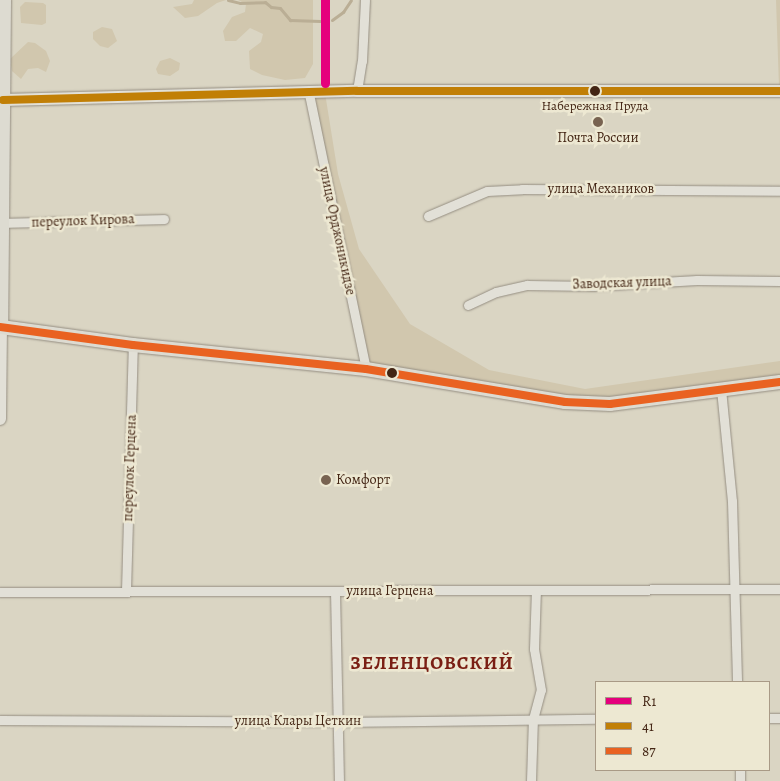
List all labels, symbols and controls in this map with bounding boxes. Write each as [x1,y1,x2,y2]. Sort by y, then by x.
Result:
marker: Набережная Пруда [590,86,600,96]
place label: Набережная Пруда [541,98,649,114]
marker: Почта России [592,116,604,128]
place label: Почта России [557,130,639,146]
street label: улица Орджоникидзе [315,165,359,297]
street label: улица Механиков [548,181,654,197]
street label: переулок Кирова [31,211,135,231]
street label: Заводская улица [572,273,672,293]
unlabelled marker [387,368,397,378]
street label: переулок Герцена [120,414,140,522]
place label: Комфорт [336,472,390,488]
marker: Комфорт [320,474,332,486]
street label: улица Герцена [347,583,433,599]
district label: ЗЕЛЕНЦОВСКИЙ [349,653,515,675]
legend [595,681,770,771]
text: R1 [642,691,656,711]
street label: улица Клары Цеткин [235,713,361,729]
text: 41 [642,716,654,736]
text: 87 [642,741,656,761]

